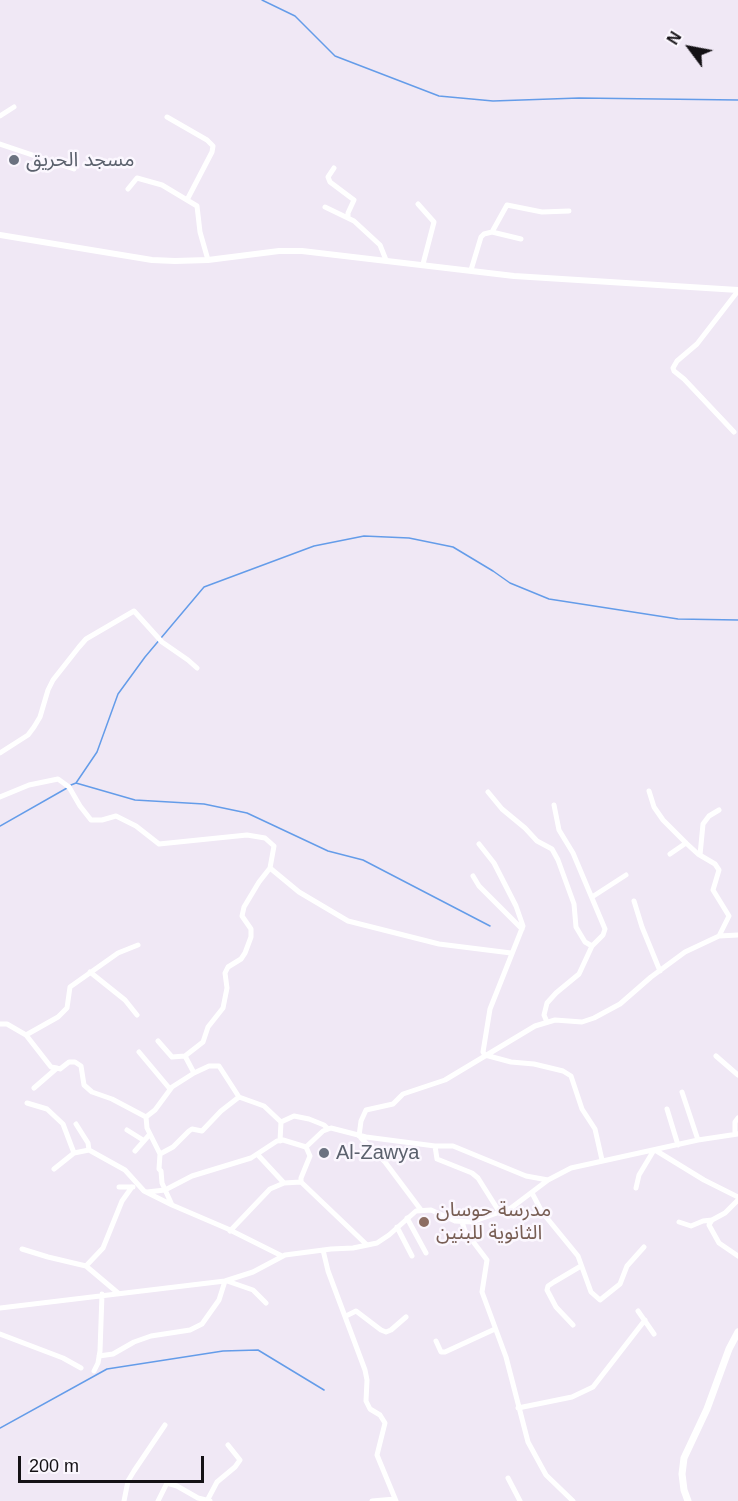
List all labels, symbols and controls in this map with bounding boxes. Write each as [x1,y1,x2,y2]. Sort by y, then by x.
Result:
north arrow [660,18,720,78]
text: N [664,29,685,48]
place label: مسجد الحريق [26,148,135,172]
marker: مسجد الحريق [7,153,21,167]
place label: Al-Zawya [336,1141,419,1165]
marker: Al-Zawya [317,1146,331,1160]
place label: مدرسة حوسان الثانوية للبنين [436,1198,551,1245]
marker: مدرسة حوسان الثانوية للبنين [417,1215,431,1229]
scale bar [21,1444,207,1482]
text: 200 m [29,1456,79,1476]

